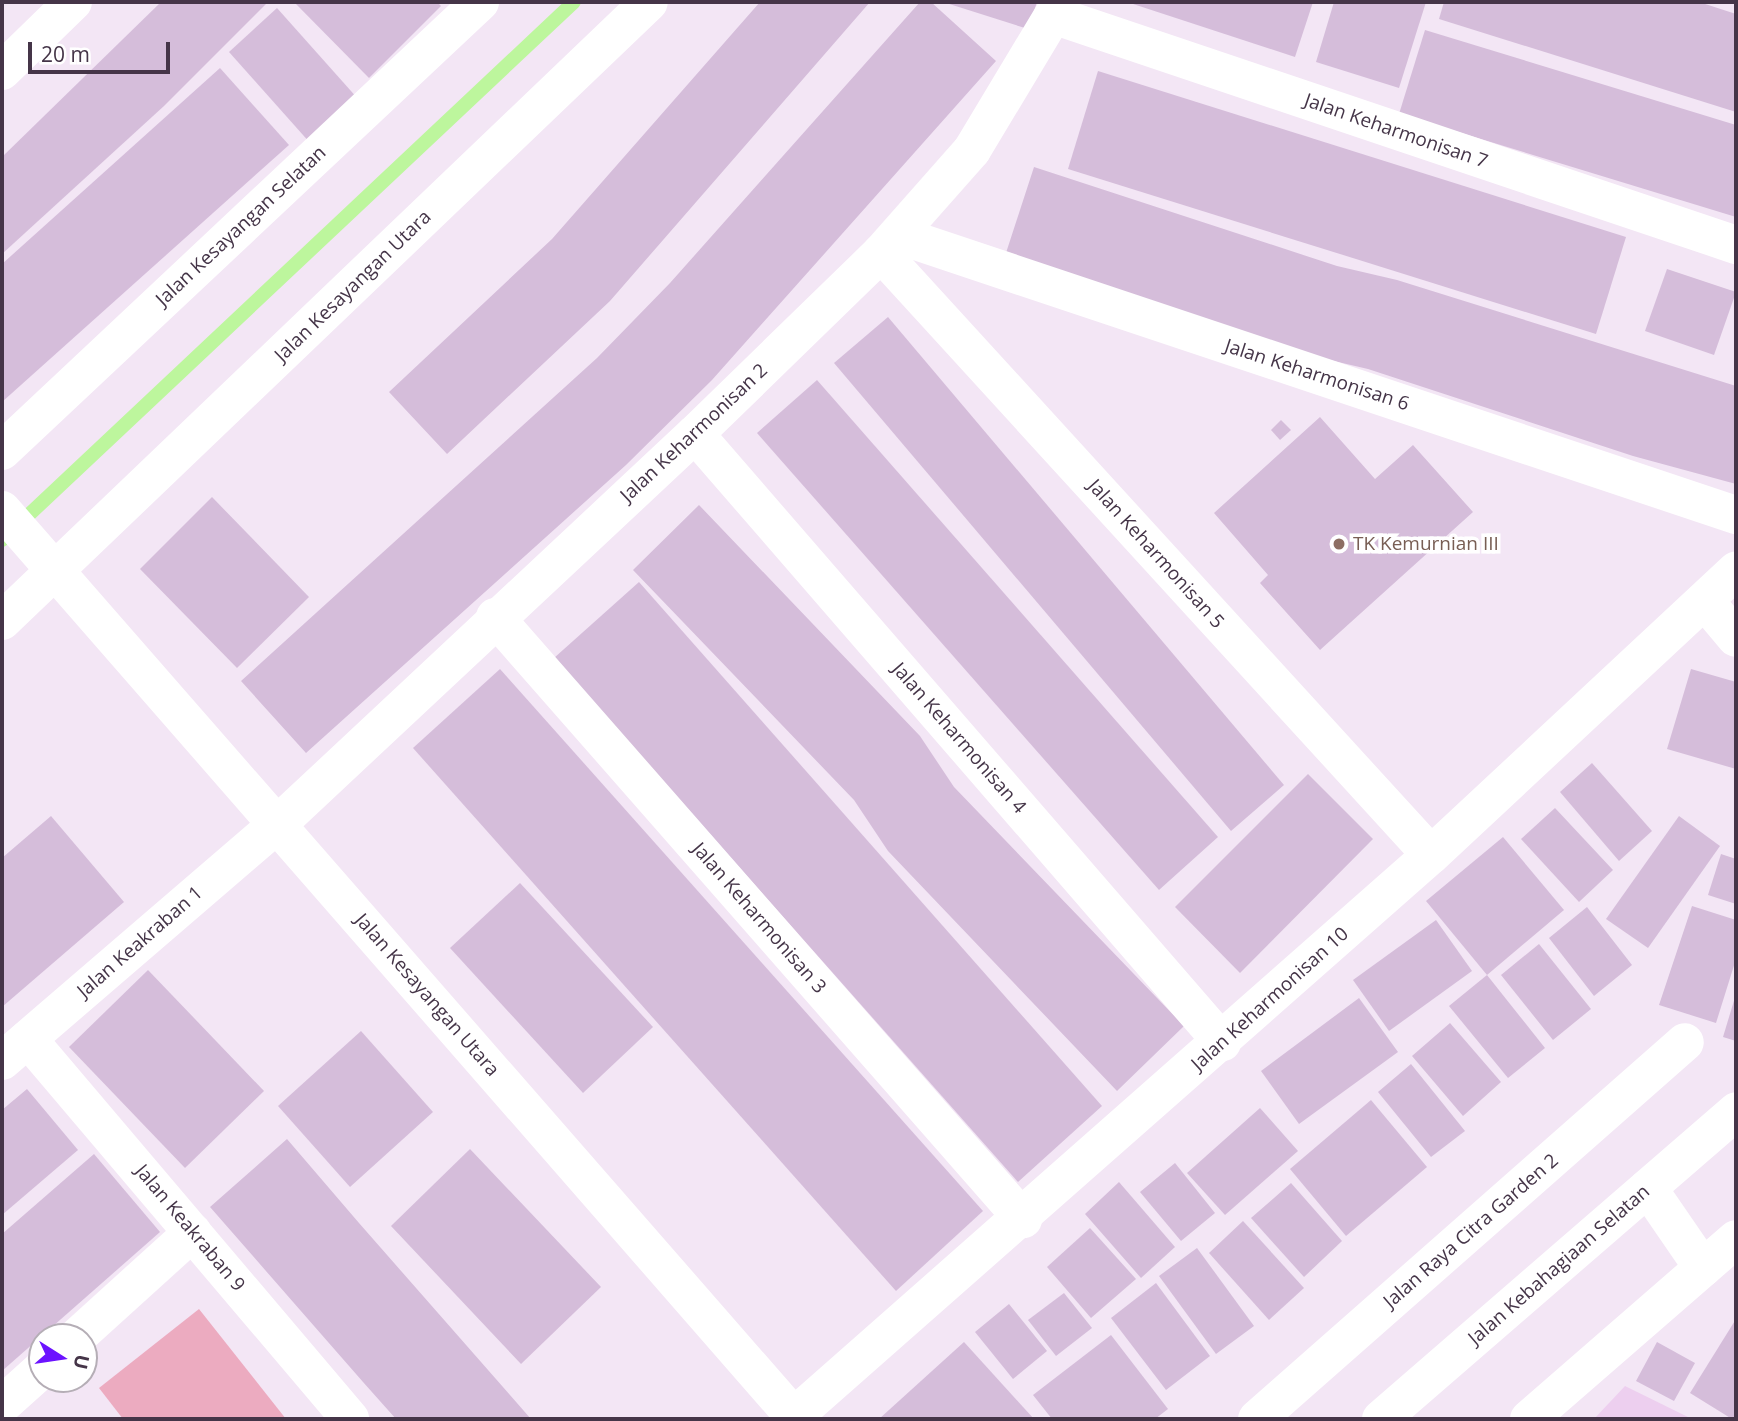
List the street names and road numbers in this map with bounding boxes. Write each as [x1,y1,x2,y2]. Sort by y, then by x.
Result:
street label: Jalan Keharmonisan 7 [1301,89,1491,173]
street label: Jalan Kesayangan Selatan [151,141,331,311]
street label: Jalan Kesayangan Utara [270,205,436,367]
street label: Jalan Keharmonisan 6 [1222,334,1412,416]
street label: Jalan Keharmonisan 2 [616,359,772,507]
street label: Jalan Keharmonisan 5 [1083,475,1229,633]
street label: Jalan Keharmonisan 4 [887,658,1031,818]
street label: Jalan Keharmonisan 3 [687,838,831,998]
street label: Jalan Keakraban 1 [73,881,207,1003]
street label: Jalan Kesayangan Utara [350,909,504,1081]
street label: Jalan Keharmonisan 10 [1187,923,1353,1075]
street label: Jalan Raya Citra Garden 2 [1379,1149,1563,1313]
street label: Jalan Keakraban 9 [130,1160,250,1296]
street label: Jalan Kebahagiaan Selatan [1464,1180,1654,1350]

